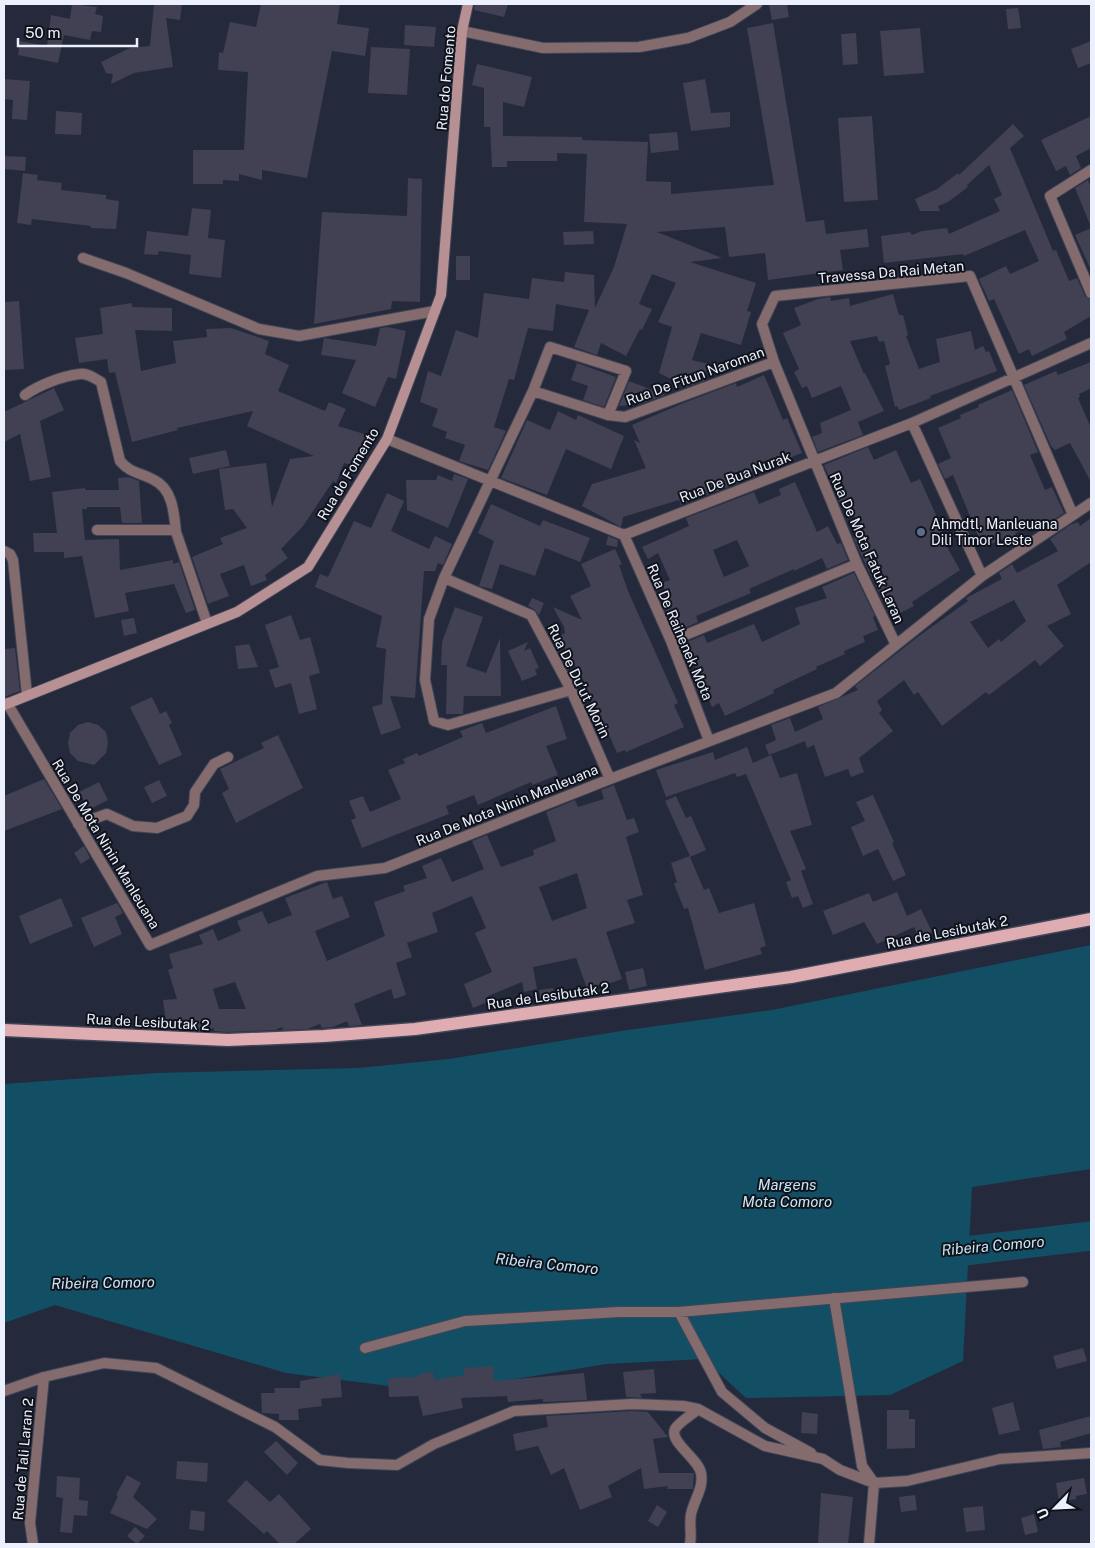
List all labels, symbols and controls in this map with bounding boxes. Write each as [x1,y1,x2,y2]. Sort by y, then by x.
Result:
scale bar [18,15,136,47]
text: 50 m [25,24,60,41]
street label: Rua do Fomento [433,25,459,131]
street label: Travessa Da Rai Metan [817,258,965,286]
street label: Rua De Fitun Naroman [624,344,766,408]
street label: Rua do Fomento [314,425,382,523]
street label: Rua De Bua Nurak [677,448,793,506]
street label: Rua De Mota Fatuk Laran [827,470,907,626]
place label: Ahmdtl, Manleuana Dili Timor Leste [931,516,1058,548]
marker: Ahmdtl, Manleuana Dili Timor Leste [915,526,927,538]
street label: Rua De Raihenek Mota [644,561,716,703]
street label: Rua De Du’ut Morin [544,621,614,741]
street label: Rua De Mota Ninin Manleuana [49,756,163,932]
street label: Rua De Mota Ninin Manleuana [414,761,600,849]
street label: Rua de Lesibutak 2 [885,912,1009,952]
street label: Rua de Lesibutak 2 [486,979,610,1013]
street label: Rua de Lesibutak 2 [86,1011,210,1033]
water label: Margens Mota Comoro [742,1176,832,1210]
water label: Ribeira Comoro [941,1233,1045,1258]
water label: Ribeira Comoro [495,1250,599,1277]
water label: Ribeira Comoro [51,1273,155,1292]
street label: Rua de Tali Laran 2 [10,1397,36,1521]
north arrow [1030,1483,1080,1533]
text: U [1034,1505,1052,1521]

